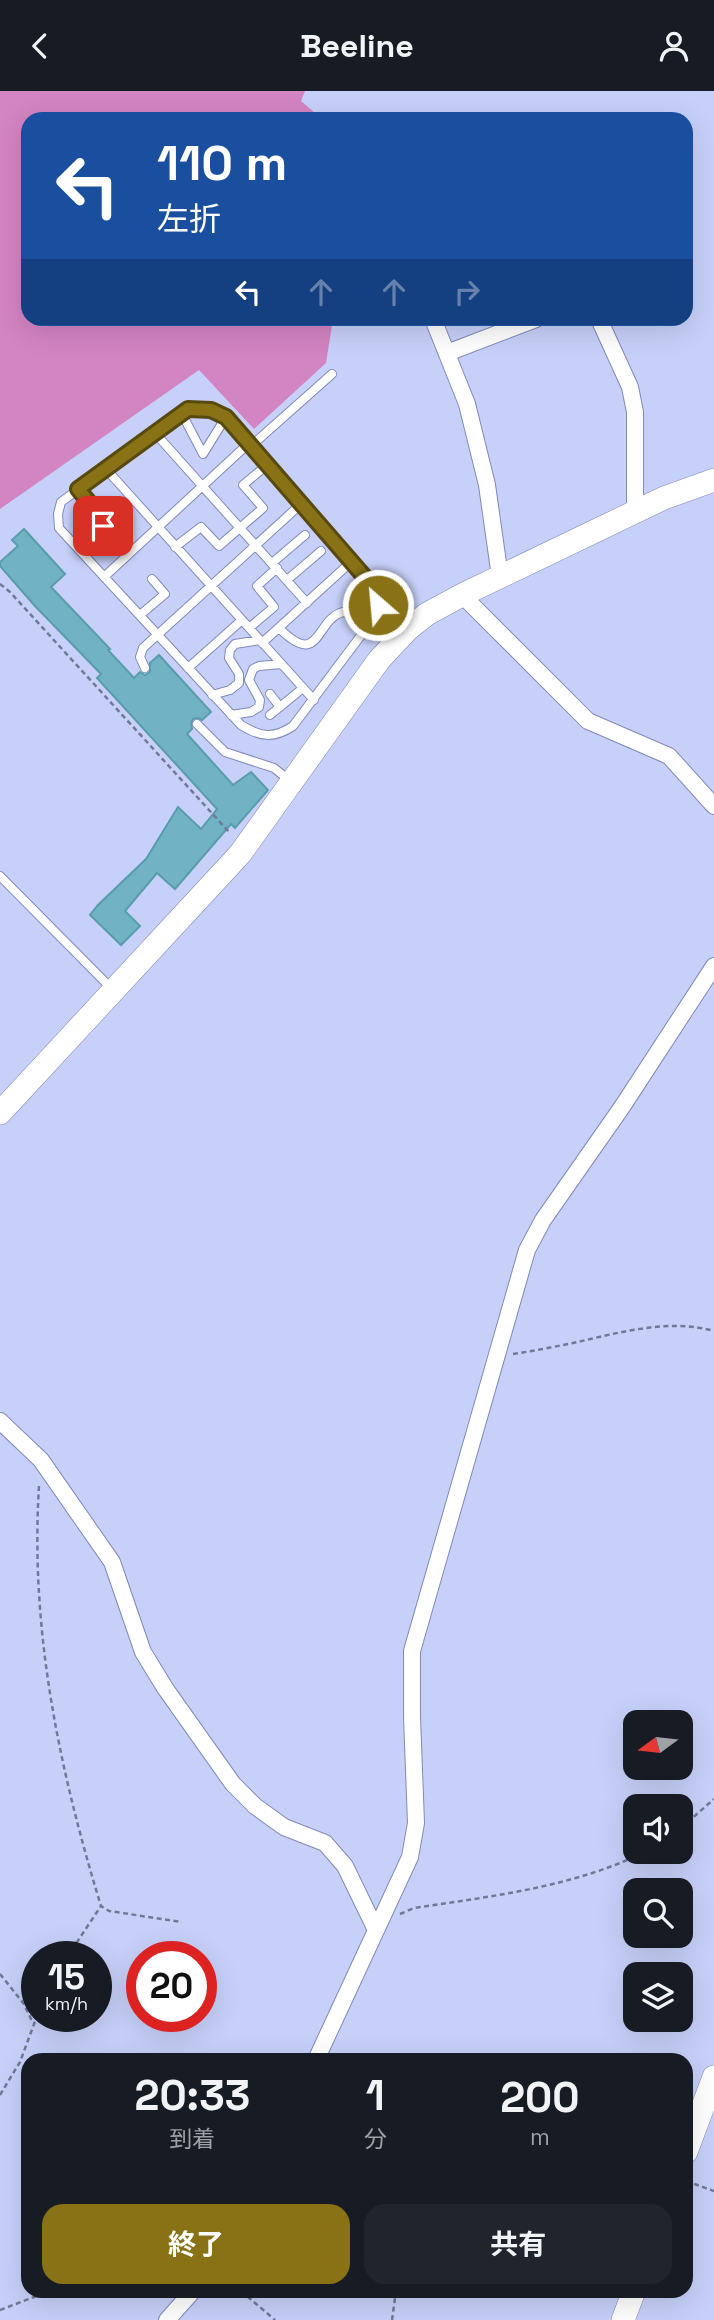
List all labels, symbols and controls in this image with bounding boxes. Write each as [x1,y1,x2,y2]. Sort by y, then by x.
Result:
text: Beeline [300,26,414,66]
icon: back [21,27,59,65]
icon: person [655,27,693,65]
text: 110 m [157,132,287,194]
icon: left [42,140,133,231]
text: 左折 [157,199,221,239]
icon: left [229,273,267,311]
icon: ahead [302,273,340,311]
icon: ahead [375,273,413,311]
icon: right [448,273,486,311]
pin [73,496,133,556]
icon: arrive [84,507,122,545]
position arrow [341,568,415,642]
north arrow [623,1710,693,1780]
map controls [623,1710,693,2032]
button: sound [623,1794,693,1864]
button: search [623,1878,693,1948]
speed limit sign: 20 [126,1941,217,2032]
text: 15 [48,1955,85,1999]
button: layers [623,1962,693,2032]
text: km/h [45,1992,88,2015]
text: 20:33 [134,2069,250,2122]
text: 1 [366,2069,385,2122]
text: 200 [500,2071,580,2124]
text: m [530,2122,550,2152]
text: 到着 [169,2124,215,2154]
text: 分 [364,2124,387,2154]
button: 終了 [42,2204,350,2284]
button: 共有 [364,2204,672,2284]

